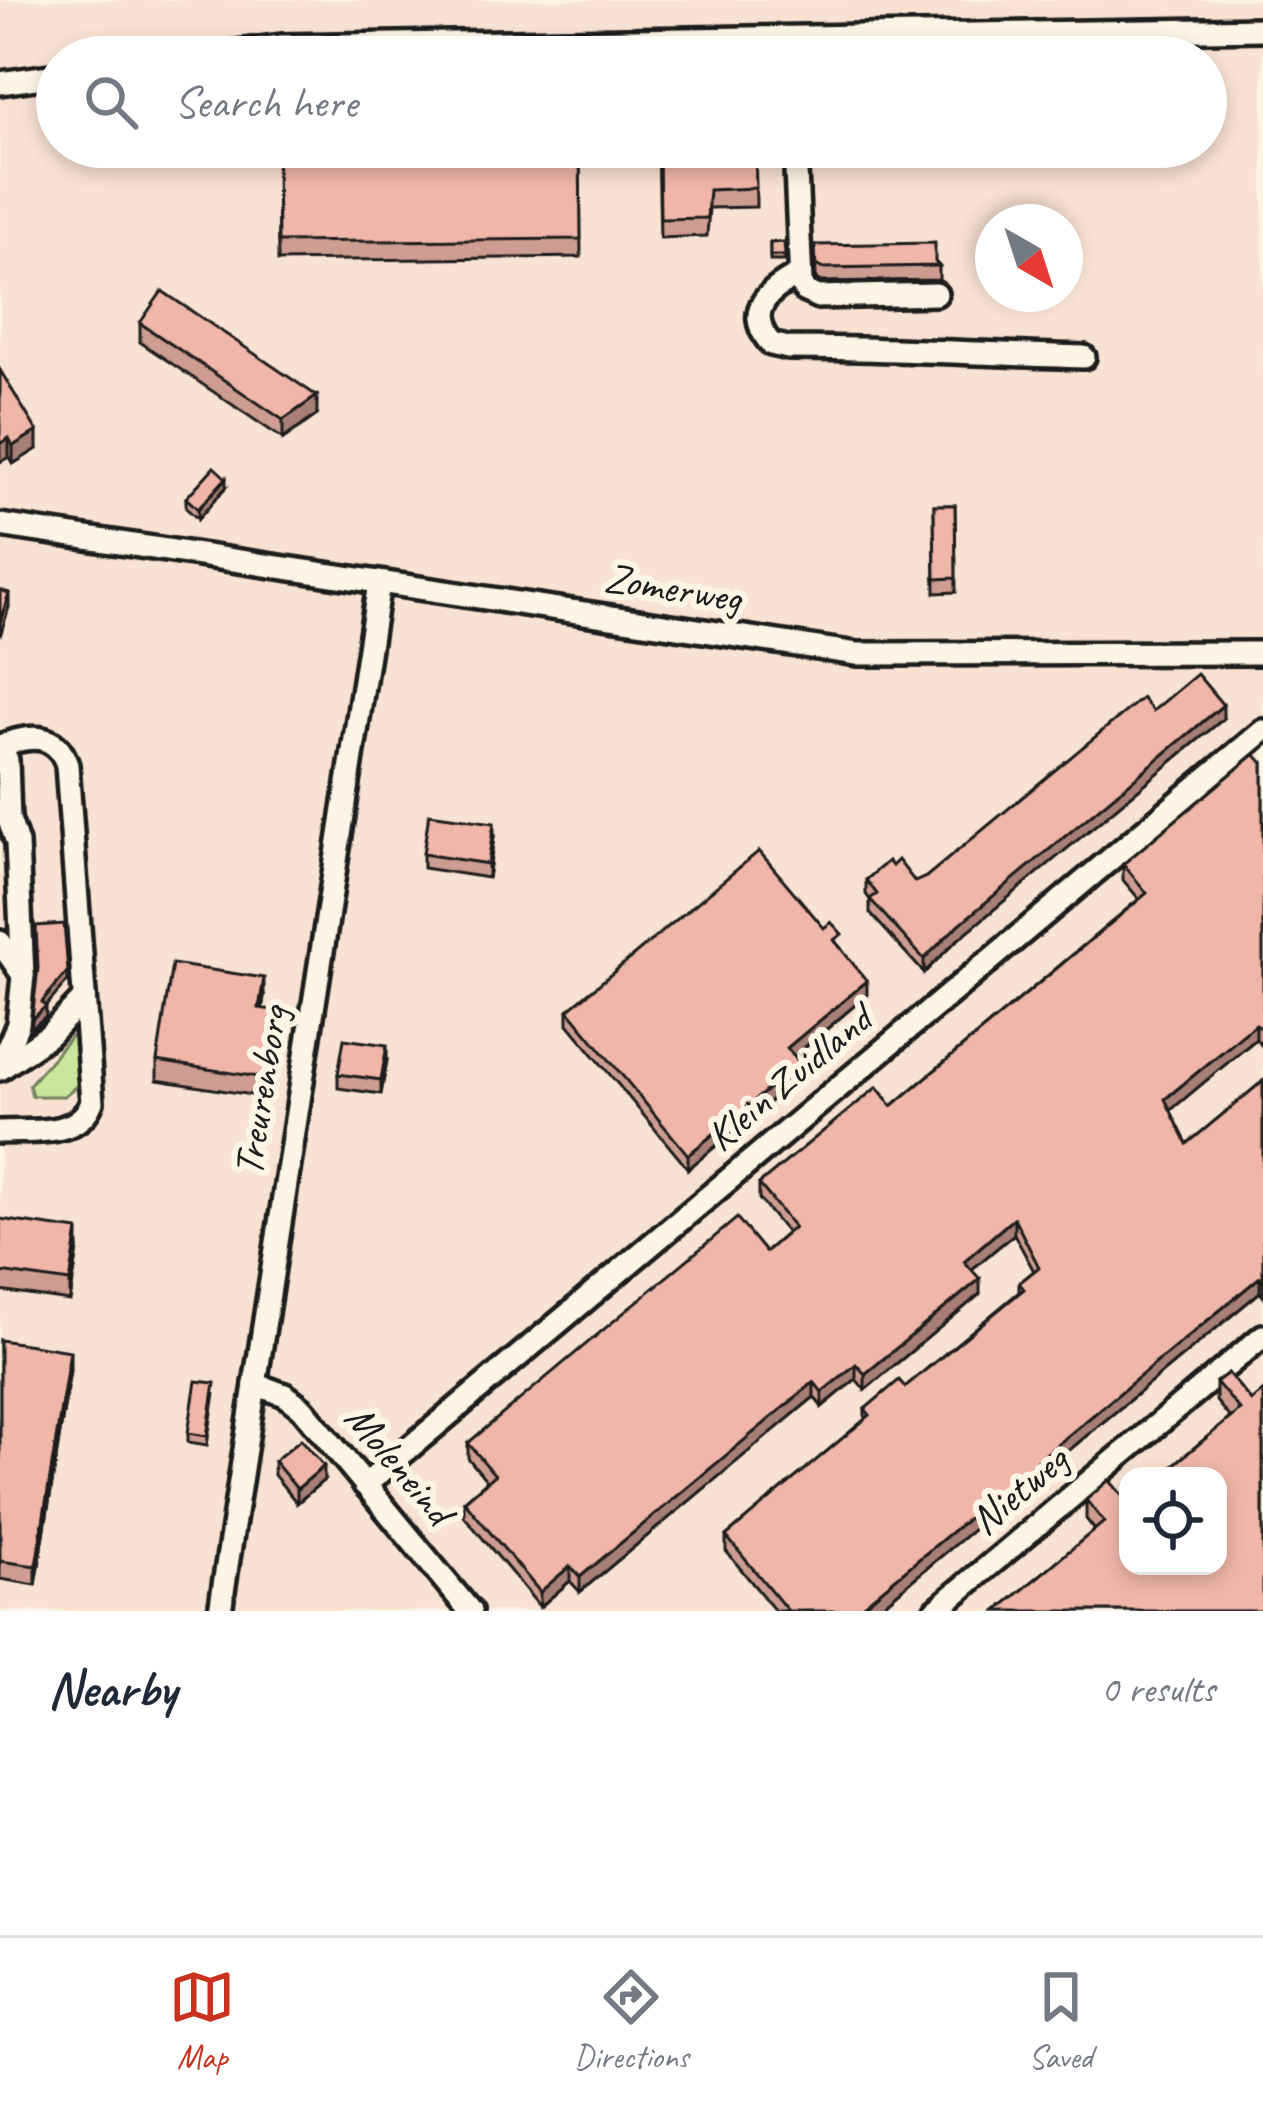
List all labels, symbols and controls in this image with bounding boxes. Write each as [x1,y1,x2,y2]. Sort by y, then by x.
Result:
search box [36,36,1227,168]
icon: search [78,69,144,135]
text: Search here [174,74,357,131]
north arrow [975,204,1083,312]
street label: Zomerweg [601,551,747,625]
street label: Klein Zuidland [695,990,887,1163]
street label: Treurenborg [221,1000,301,1180]
street label: Moleneind [333,1393,469,1540]
street label: Nietweg [959,1432,1080,1546]
map controls [1119,1467,1227,1575]
button: locate [1119,1467,1227,1575]
text: Nearby [48,1657,176,1721]
text: 0 results [1101,1665,1215,1714]
tab: Map [169,1964,235,2078]
tab: Directions [574,1964,689,2078]
tab: Saved [1028,1964,1094,2078]

